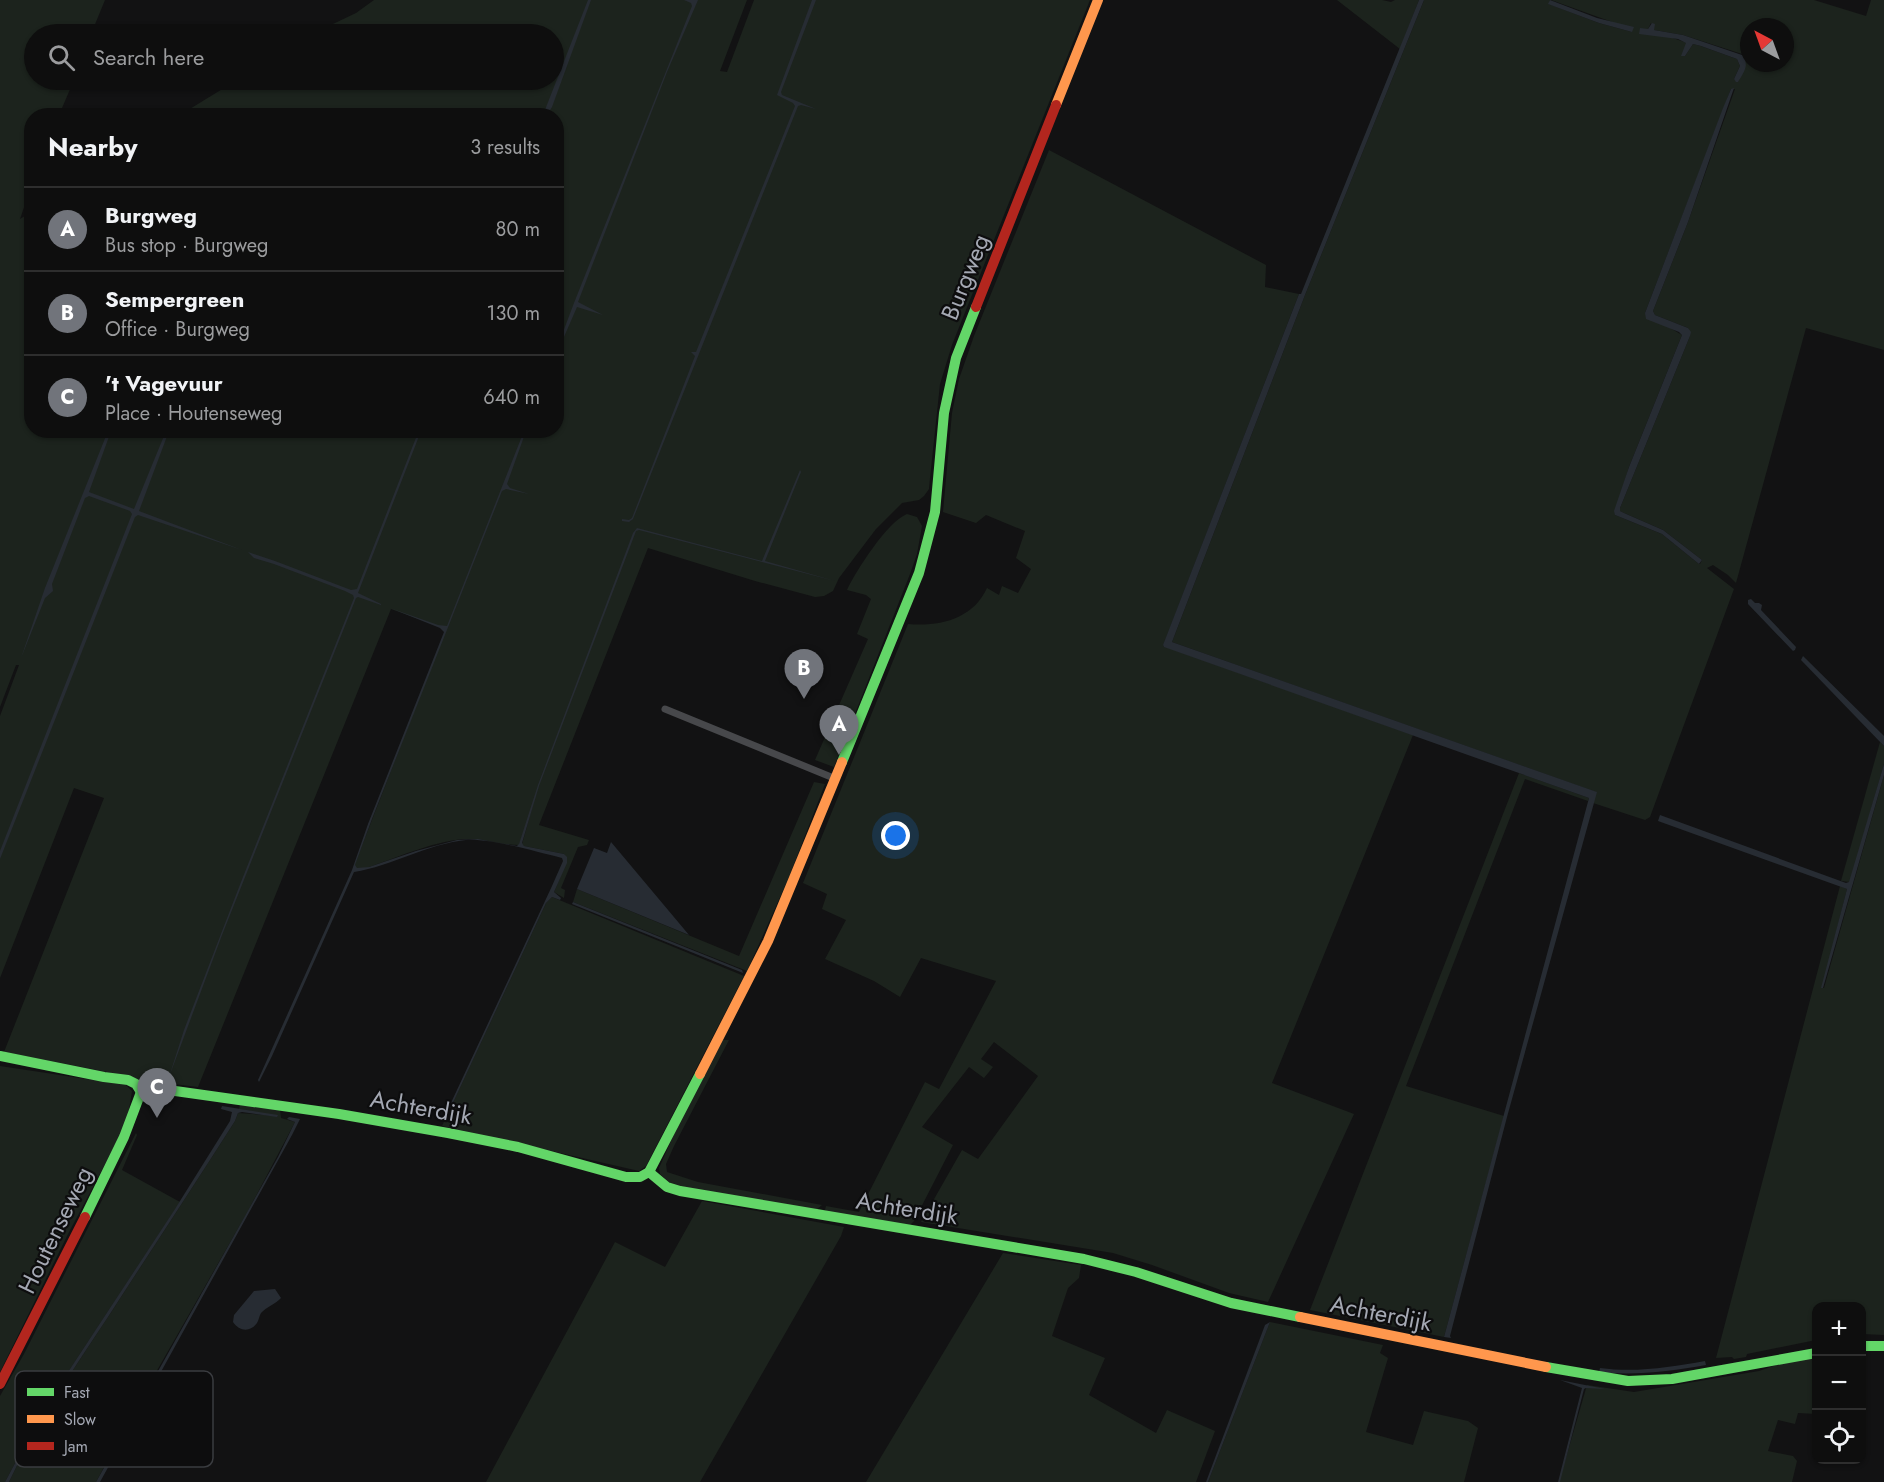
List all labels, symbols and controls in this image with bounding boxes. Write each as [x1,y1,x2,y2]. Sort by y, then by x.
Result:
north arrow [1740,18,1794,72]
search box [24,24,564,90]
icon: search [45,41,78,74]
text: Search here [93,41,204,73]
text: Nearby [48,128,137,166]
text: 3 results [470,133,540,162]
text: Burgweg [105,199,197,231]
text: A [60,215,75,244]
text: 80 m [495,215,540,244]
street label: Burgweg [932,229,998,325]
text: Bus stop · Burgweg [105,231,269,260]
text: Sempergreen [105,283,244,315]
text: B [61,299,74,328]
text: 130 m [486,299,540,328]
text: Office · Burgweg [105,315,250,344]
text: 't Vagevuur [105,367,223,399]
text: C [60,383,75,412]
text: 640 m [483,383,540,412]
text: Place · Houtenseweg [105,399,282,428]
pin: B [784,650,824,699]
pin: A [820,706,858,755]
your location [881,821,910,850]
pin: C [138,1068,176,1118]
street label: Achterdijk [367,1081,475,1133]
street label: Houtenseweg [9,1161,101,1299]
street label: Achterdijk [854,1183,961,1233]
street label: Achterdijk [1327,1286,1435,1340]
map controls [1812,1302,1866,1464]
button: + [1812,1302,1866,1356]
button: − [1812,1356,1866,1410]
legend [15,1371,213,1467]
text: Fast [64,1381,90,1404]
text: Slow [64,1408,96,1431]
button: locate [1812,1410,1866,1464]
text: Jam [62,1435,88,1458]

